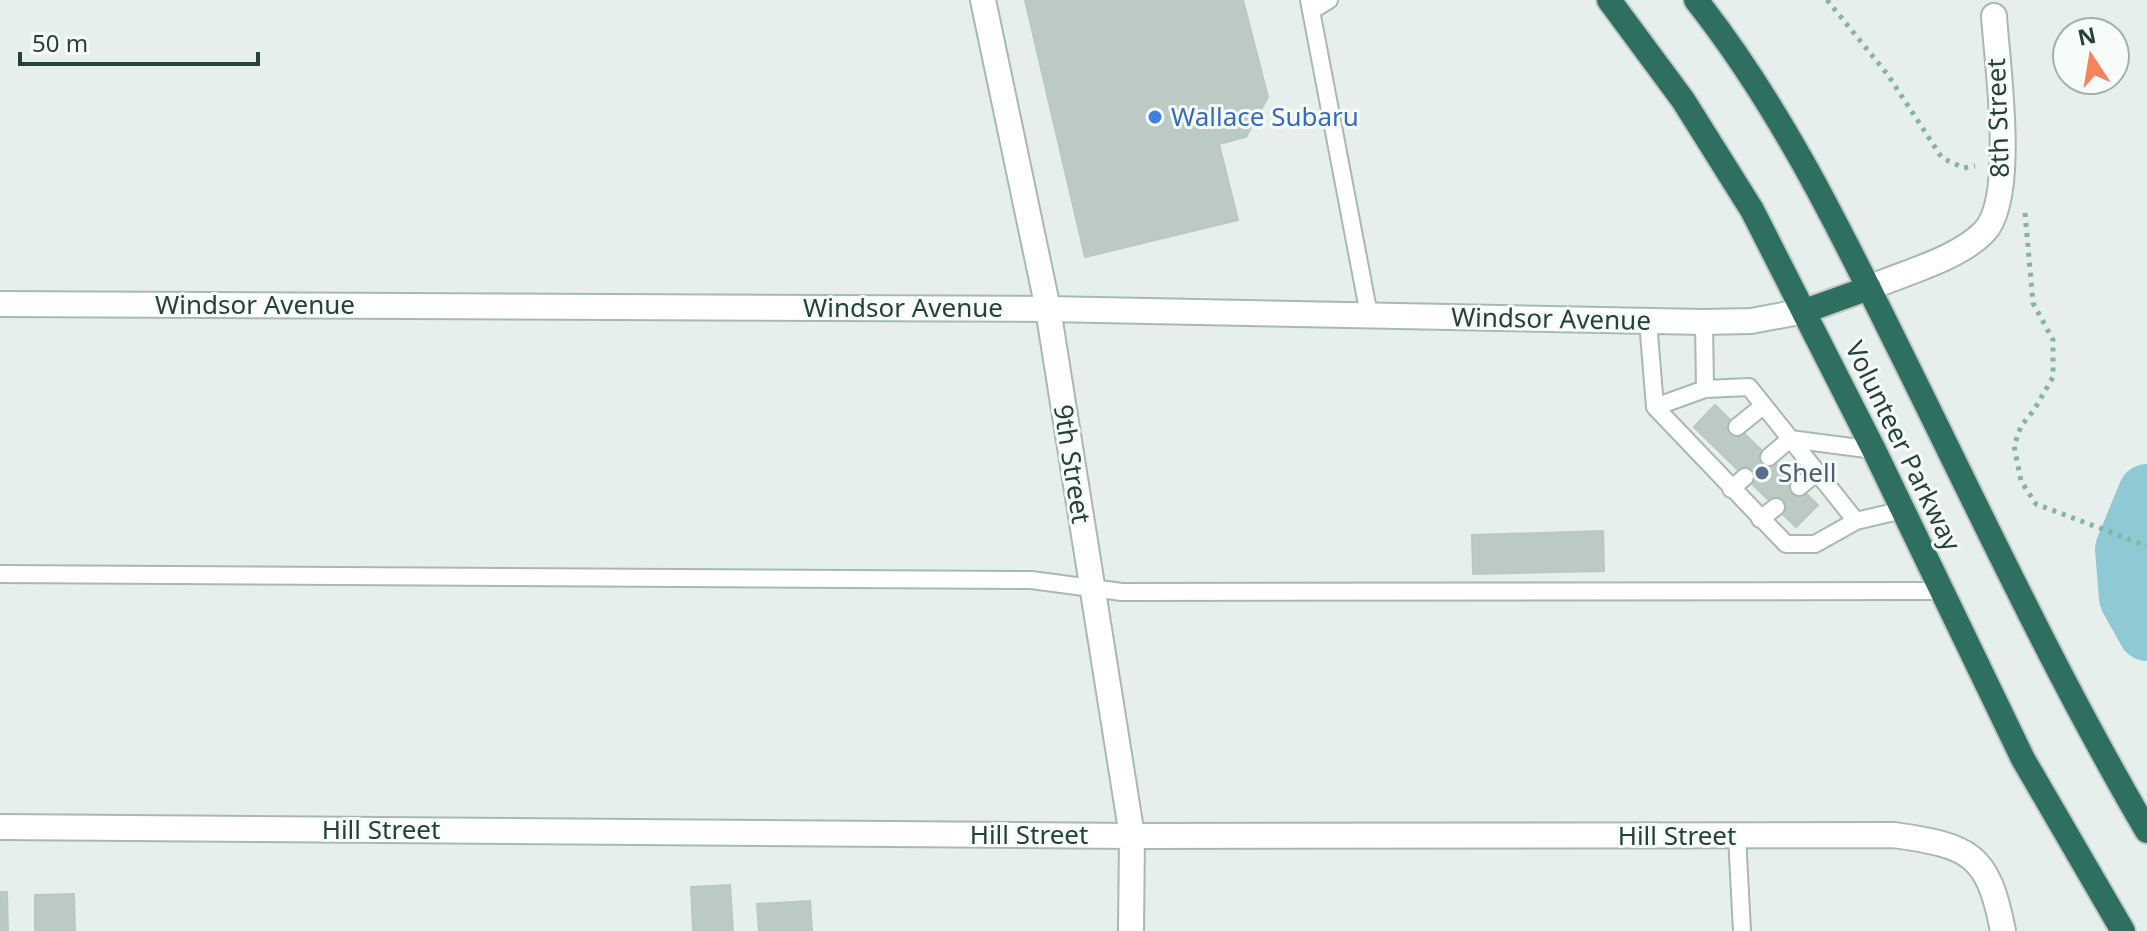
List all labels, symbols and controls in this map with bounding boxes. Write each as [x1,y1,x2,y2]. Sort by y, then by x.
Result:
scale bar [20,16,258,66]
north arrow [2051,16,2131,96]
text: N [2075,19,2099,52]
text: 50 m [32,26,88,59]
street label: 8th Street [1977,58,2017,178]
place label: Wallace Subaru [1171,98,1359,134]
marker: Wallace Subaru [1146,108,1164,126]
street label: Windsor Avenue [155,286,355,322]
street label: Windsor Avenue [803,289,1003,325]
street label: Windsor Avenue [1451,298,1651,338]
street label: Volunteer Parkway [1838,335,1971,557]
street label: 9th Street [1046,402,1100,526]
place label: Shell [1778,454,1836,490]
marker: Shell [1753,464,1771,482]
street label: Hill Street [322,811,440,847]
street label: Hill Street [970,816,1088,852]
street label: Hill Street [1618,817,1736,853]

